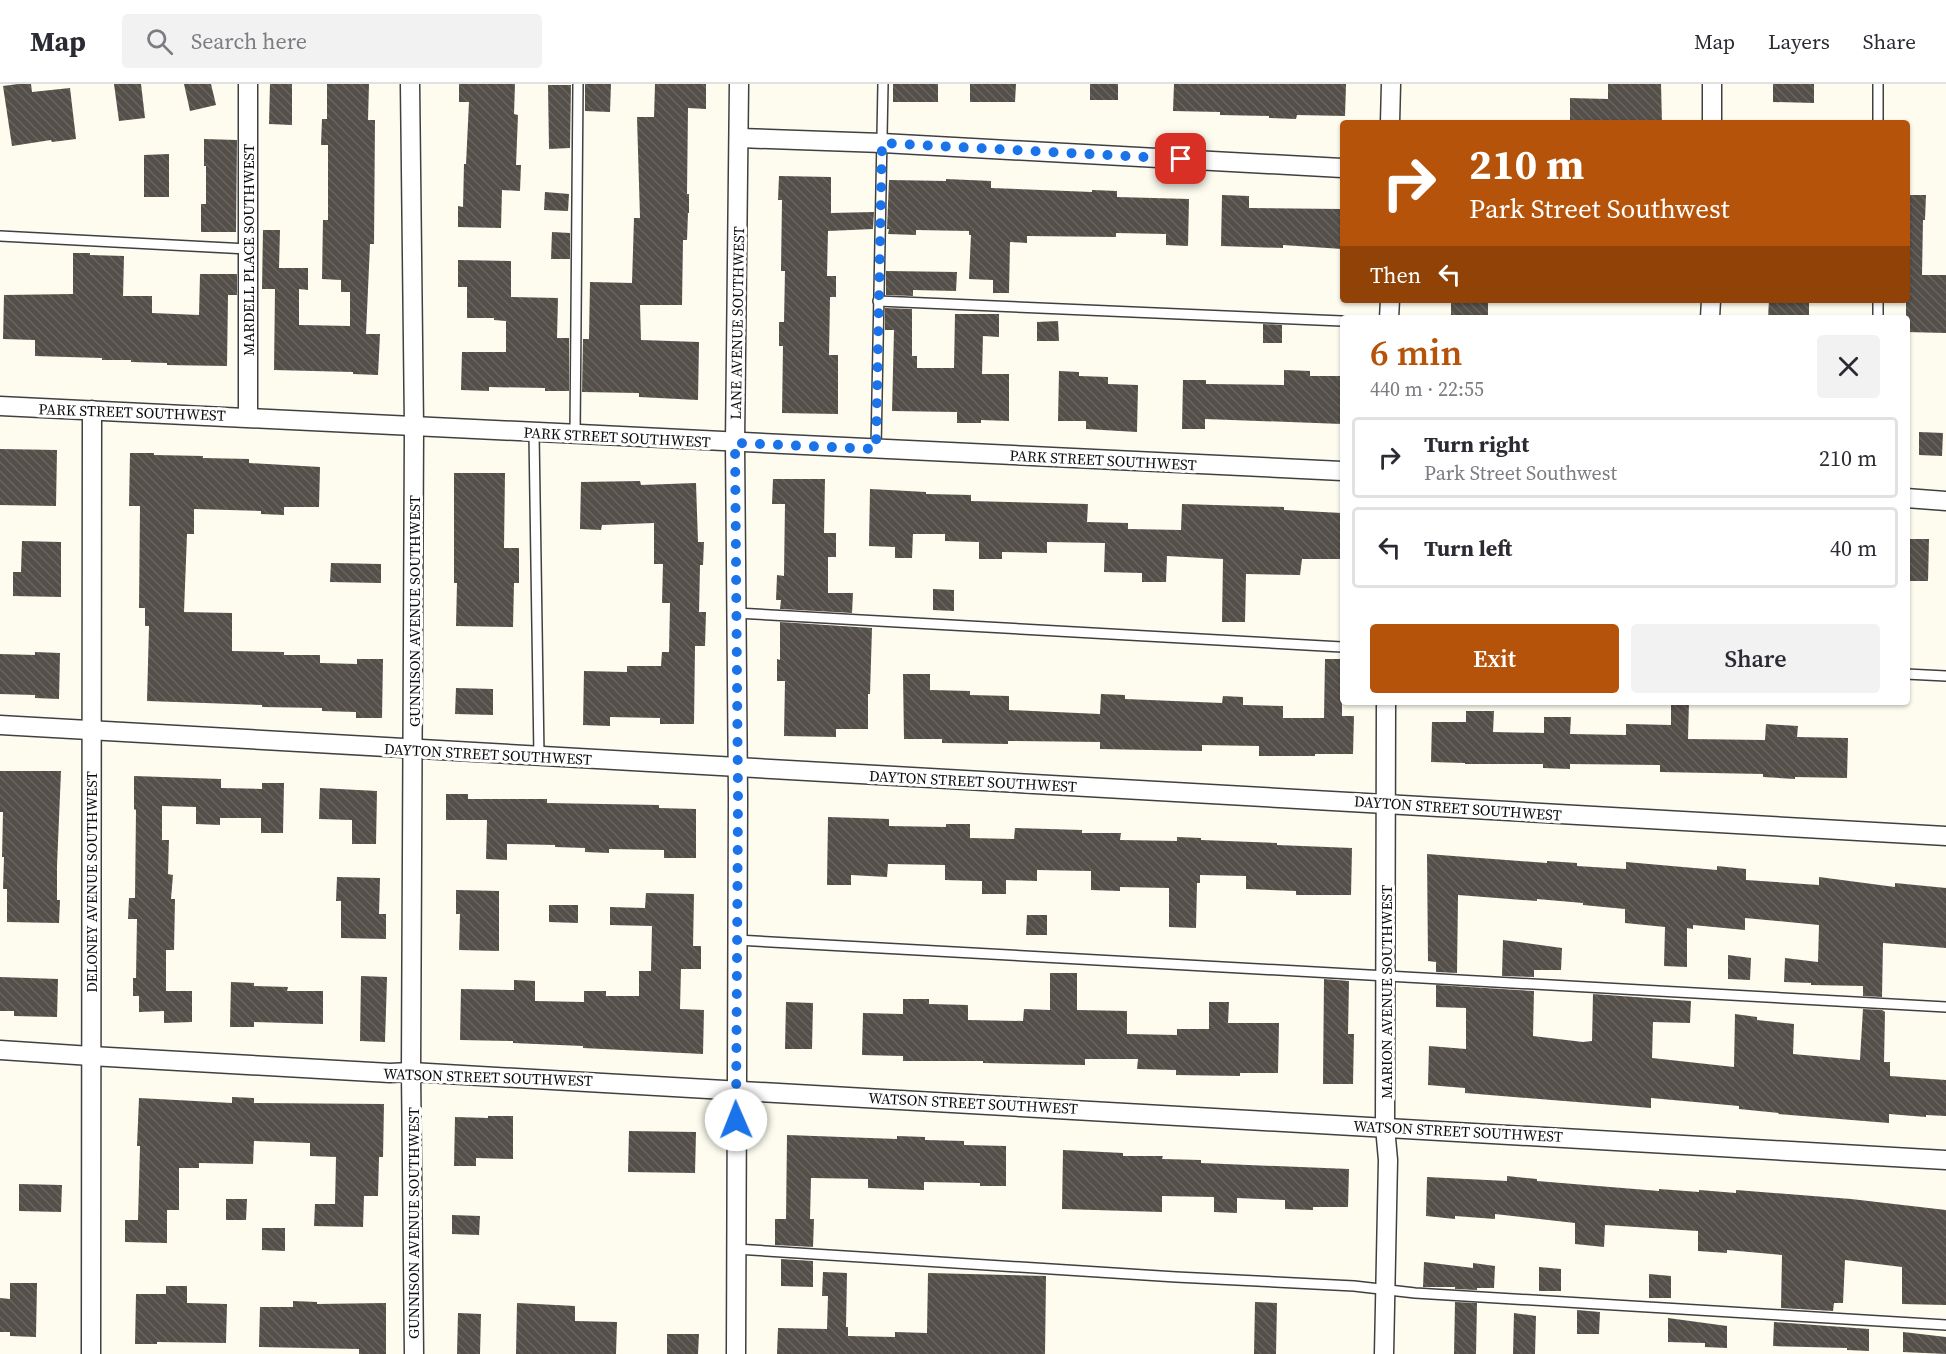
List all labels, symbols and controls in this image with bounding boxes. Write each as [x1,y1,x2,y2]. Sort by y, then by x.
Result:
search box [122,14,542,68]
text: Map [30,22,86,60]
icon: search [143,25,176,58]
text: Search here [191,26,307,56]
text: Map [1694,27,1735,56]
text: Layers [1768,27,1830,56]
text: Share [1863,27,1916,56]
pin [1155,133,1206,184]
text: 210 m [1469,135,1584,193]
icon: arrive [1164,142,1197,175]
street label: MARDELL PLACE SOUTHWEST [238,144,259,356]
icon: right [1370,144,1448,222]
text: Park Street Southwest [1469,190,1729,227]
street label: LANE AVENUE SOUTHWEST [725,226,749,420]
icon: left [1433,258,1466,291]
text: Then [1370,260,1421,290]
text: 6 min [1370,328,1462,377]
button: close [1817,335,1880,398]
text: 440 m · 22:55 [1370,375,1484,403]
street label: PARK STREET SOUTHWEST [38,398,226,426]
street label: PARK STREET SOUTHWEST [523,422,711,452]
text: Turn right [1424,429,1529,459]
icon: right [1373,441,1406,474]
text: 210 m [1819,443,1877,473]
street label: PARK STREET SOUTHWEST [1009,445,1197,475]
text: Park Street Southwest [1424,459,1617,487]
street label: GUNNISON AVENUE SOUTHWEST [404,495,425,727]
icon: left [1373,531,1406,564]
text: Turn left [1424,533,1512,563]
text: 40 m [1830,533,1877,563]
button: Exit [1370,624,1619,693]
button: Share [1631,624,1880,693]
street label: DAYTON STREET SOUTHWEST [384,738,592,770]
street label: DAYTON STREET SOUTHWEST [869,765,1077,797]
street label: DELONEY AVENUE SOUTHWEST [81,771,102,993]
street label: DAYTON STREET SOUTHWEST [1354,790,1562,826]
street label: MARION AVENUE SOUTHWEST [1376,885,1397,1099]
street label: WATSON STREET SOUTHWEST [383,1063,593,1091]
street label: WATSON STREET SOUTHWEST [868,1087,1078,1119]
position arrow [704,1088,768,1152]
street label: GUNNISON AVENUE SOUTHWEST [403,1107,424,1339]
street label: WATSON STREET SOUTHWEST [1353,1115,1563,1147]

